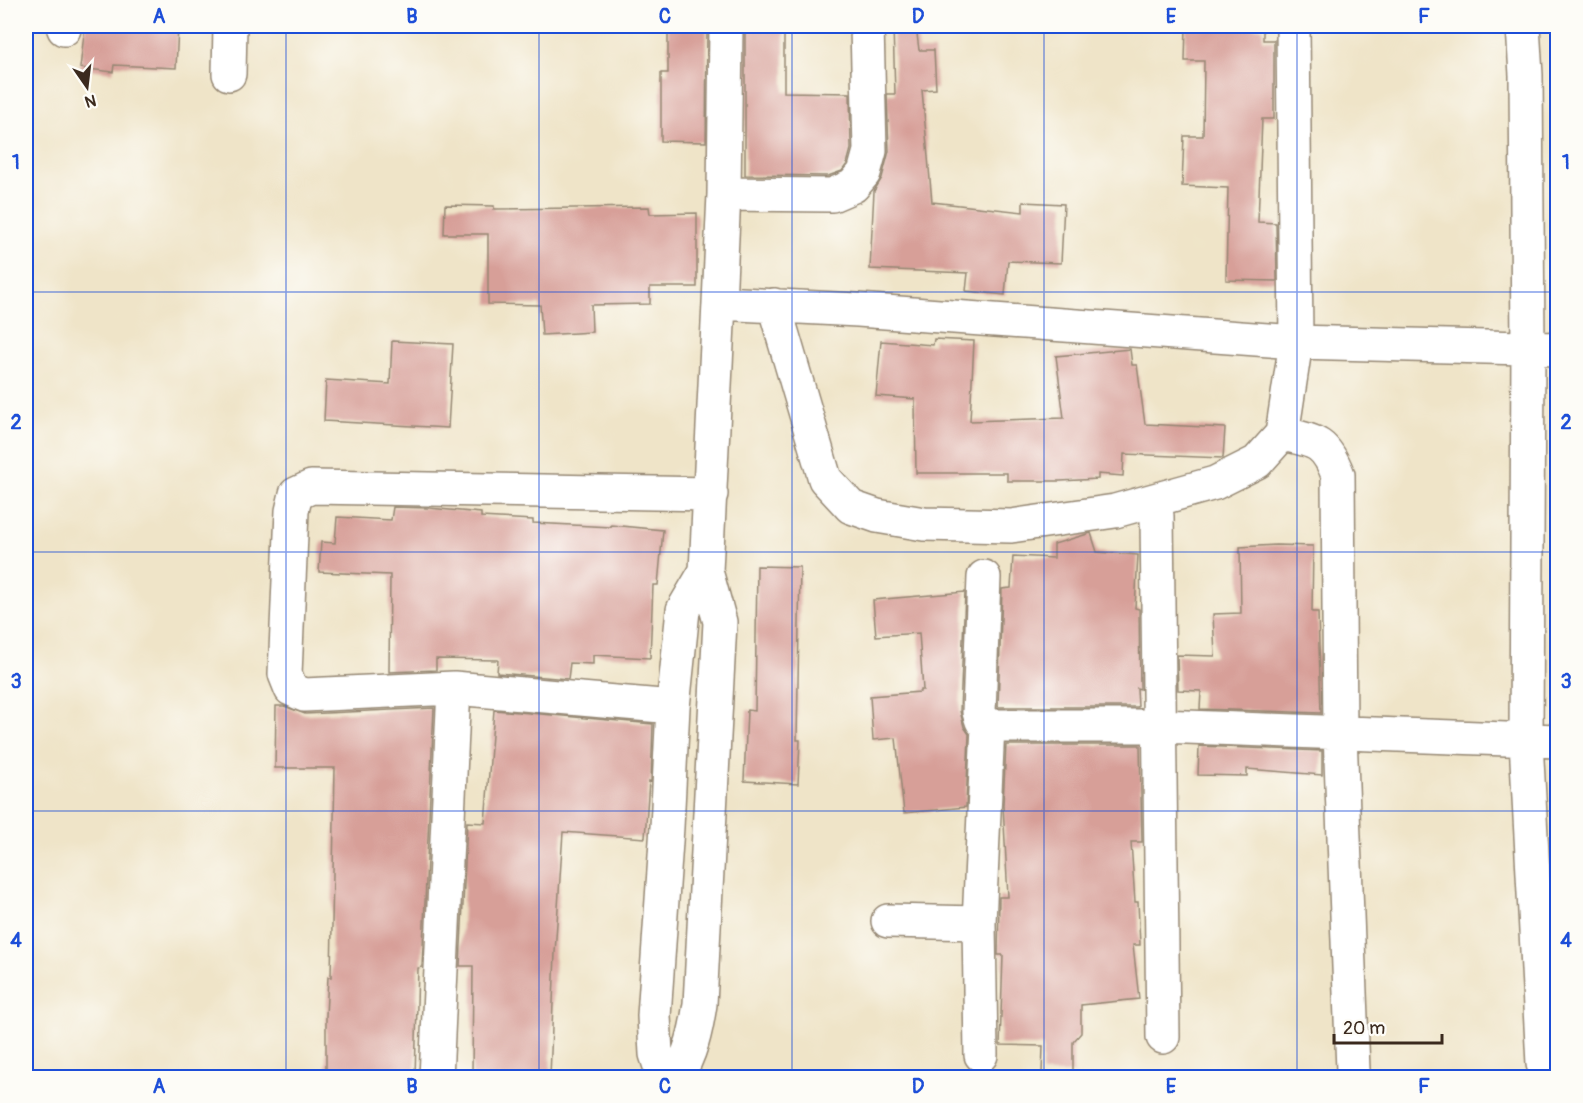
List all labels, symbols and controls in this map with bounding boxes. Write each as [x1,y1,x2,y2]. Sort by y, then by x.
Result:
text: A [153,4,166,29]
text: B [406,4,418,29]
text: C [659,4,671,29]
text: D [912,4,925,29]
text: E [1166,4,1177,29]
text: F [1418,4,1430,29]
north arrow [57,57,117,117]
text: N [83,90,98,112]
text: 1 [12,150,20,175]
text: 1 [1562,150,1570,175]
text: 2 [10,410,22,435]
text: 2 [1560,410,1572,435]
text: 3 [10,669,22,694]
text: 3 [1560,669,1572,694]
text: 4 [10,928,22,953]
text: 4 [1560,928,1572,953]
scale bar [1334,1007,1442,1045]
text: 20 m [1343,1017,1385,1040]
text: A [153,1074,166,1099]
text: B [406,1074,418,1099]
text: C [659,1074,671,1099]
text: D [912,1074,925,1099]
text: E [1166,1074,1177,1099]
text: F [1418,1074,1430,1099]

